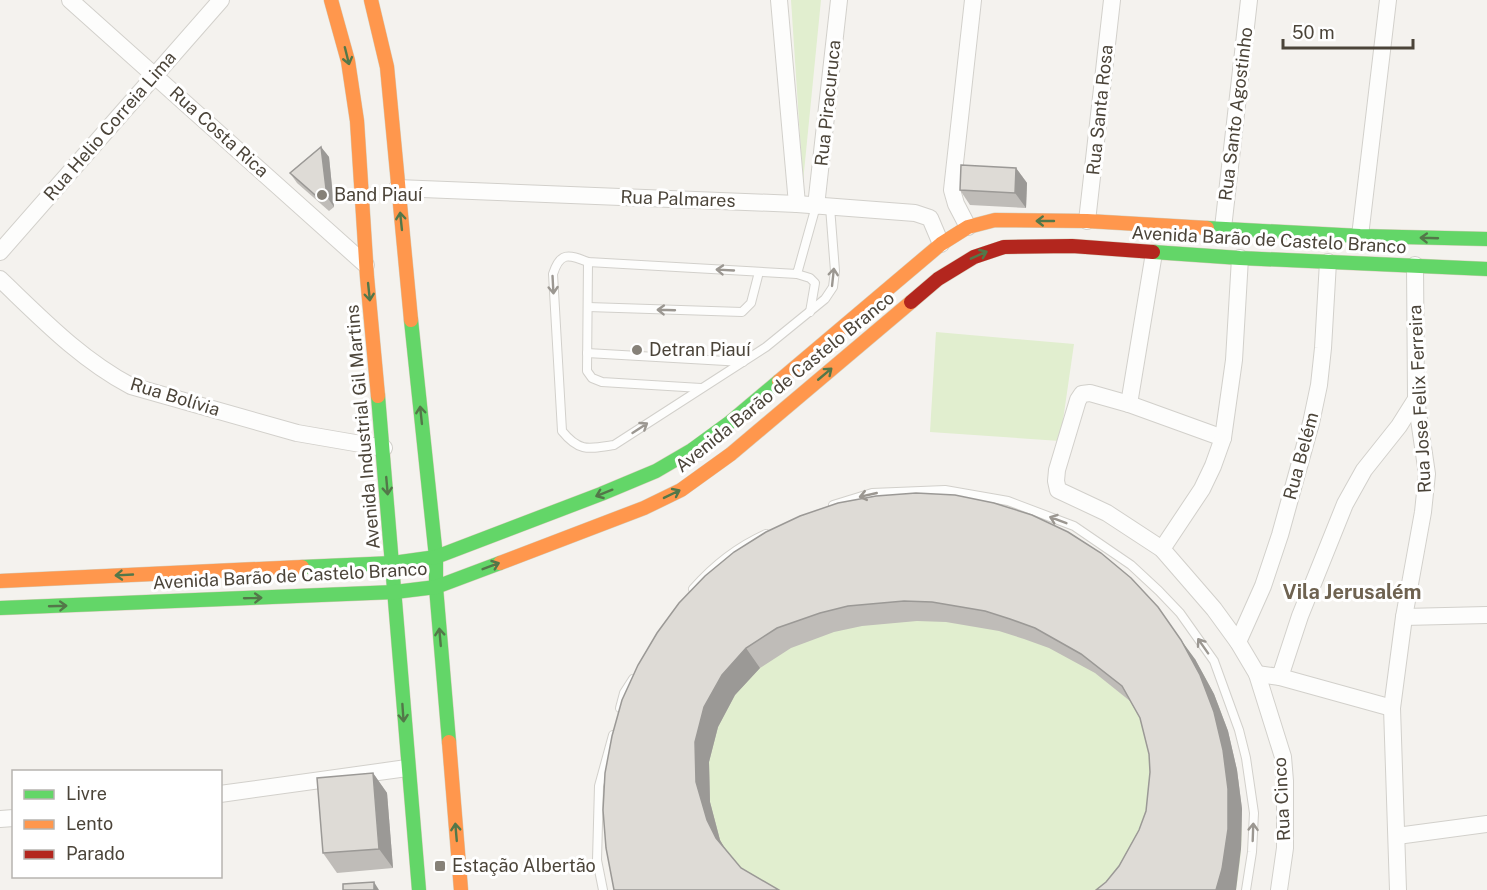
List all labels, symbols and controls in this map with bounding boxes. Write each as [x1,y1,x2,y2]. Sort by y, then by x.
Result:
scale bar [1283,12,1414,50]
text: 50 m [1292,22,1335,43]
street label: Rua Santo Agostinho [1214,26,1257,202]
street label: Rua Piracuruca [810,39,845,167]
street label: Rua Santa Rosa [1082,44,1117,176]
one-way arrow [342,46,354,65]
street label: Rua Helio Correia Lima [39,47,180,205]
street label: Rua Costa Rica [166,82,273,181]
place label: Band Piauí [334,184,423,205]
street label: Rua Palmares [620,186,736,211]
marker: Band Piauí [315,188,329,202]
one-way arrow [395,212,406,232]
one-way arrow [1035,215,1055,227]
street label: Avenida Barão de Castelo Branco [1131,222,1407,257]
one-way arrow [1419,232,1439,243]
one-way arrow [969,249,987,260]
one-way arrow [715,264,735,275]
one-way arrow [828,268,839,288]
one-way arrow [548,275,559,295]
one-way arrow [364,282,375,301]
street label: Avenida Barão de Castelo Branco [671,287,898,476]
street label: Avenida Industrial Gil Martins [341,304,384,550]
one-way arrow [656,304,676,316]
street label: Rua Jose Felix Ferreira [1404,304,1435,494]
place label: Detran Piauí [649,339,751,360]
marker: Detran Piauí [630,343,644,357]
one-way arrow [817,367,832,381]
street label: Rua Bolívia [128,373,222,420]
one-way arrow [415,406,426,426]
street label: Rua Belém [1279,410,1322,502]
one-way arrow [632,421,649,434]
one-way arrow [381,476,392,496]
one-way arrow [595,488,614,499]
one-way arrow [663,488,681,500]
one-way arrow [859,490,878,501]
one-way arrow [1050,514,1068,525]
street label: Avenida Barão de Castelo Branco [152,558,428,593]
one-way arrow [481,560,500,571]
one-way arrow [115,570,135,581]
district label: Vila Jerusalém [1283,580,1421,604]
one-way arrow [243,592,263,603]
one-way arrow [48,600,68,611]
one-way arrow [434,628,445,648]
one-way arrow [1197,639,1209,655]
one-way arrow [398,703,409,723]
street label: Rua Cinco [1269,757,1294,842]
legend [12,770,222,878]
text: Livre [66,783,107,804]
text: Lento [66,813,113,834]
one-way arrow [450,822,461,842]
one-way arrow [1247,822,1258,842]
text: Parado [66,843,125,864]
place label: Estação Albertão [452,855,596,876]
marker: Estação Albertão [433,859,447,873]

